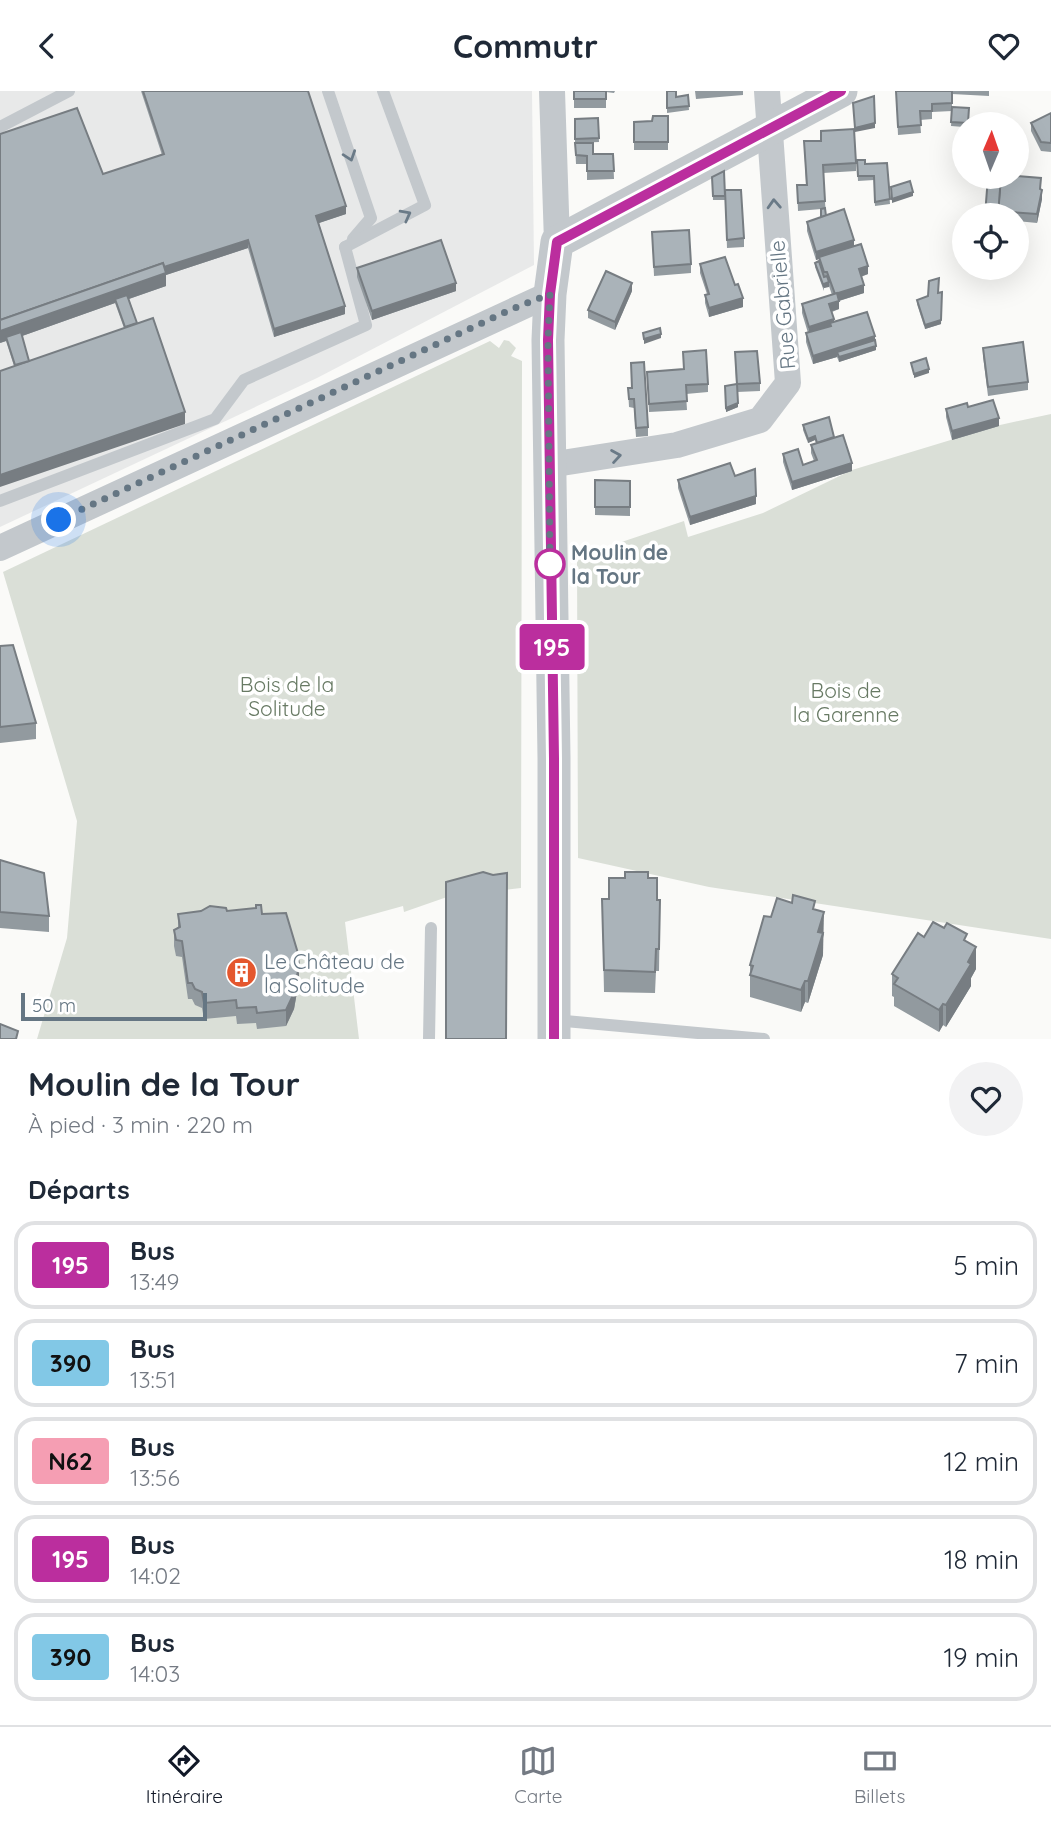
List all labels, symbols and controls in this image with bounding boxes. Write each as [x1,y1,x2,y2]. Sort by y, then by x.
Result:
text: Commutr [453,26,598,66]
icon: back [28,27,66,65]
icon: heart [985,27,1023,65]
north arrow [952,112,1029,189]
map controls [952,112,1029,280]
one-way arrow [342,149,356,161]
one-way arrow [767,198,782,209]
button: locate [952,203,1029,280]
one-way arrow [399,210,411,224]
street label: Rue Gabrielle [763,239,801,371]
one-way arrow [610,449,622,464]
your location [41,502,76,537]
place label: Moulin de la Tour [571,539,668,589]
marker: Moulin de la Tour [535,549,565,579]
line badge: 195 [512,624,592,670]
text: 195 [534,632,570,662]
park label: Bois de la Solitude [240,671,334,721]
park label: Bois de la Garenne [793,677,899,727]
place label: Le Château de la Solitude [264,948,405,998]
building icon: Le Château de la Solitude [224,956,258,990]
scale bar [21,990,206,1022]
text: 50 m [32,993,76,1017]
button: heart [949,1062,1023,1136]
text: Moulin de la Tour [28,1063,300,1104]
text: À pied · 3 min · 220 m [28,1110,253,1139]
text: Départs [28,1173,130,1206]
text: Bus [130,1234,175,1267]
text: 5 min [953,1249,1019,1282]
text: 195 [52,1250,89,1280]
text: 13:49 [130,1267,179,1296]
text: Bus [130,1332,175,1365]
text: 7 min [954,1347,1019,1380]
text: 390 [50,1348,91,1378]
text: 13:51 [130,1365,176,1394]
text: Bus [130,1430,175,1463]
text: 12 min [944,1445,1019,1478]
text: N62 [48,1446,93,1476]
text: 13:56 [130,1463,180,1492]
text: Bus [130,1528,175,1561]
text: 18 min [944,1543,1019,1576]
text: 195 [52,1544,89,1574]
text: 14:02 [130,1561,181,1590]
text: Bus [130,1626,175,1659]
text: 19 min [943,1641,1019,1674]
text: 390 [50,1642,91,1672]
text: 14:03 [130,1659,180,1688]
tab: Itinéraire [146,1742,223,1808]
tab: Carte [514,1742,563,1808]
tab: Billets [854,1742,905,1808]

